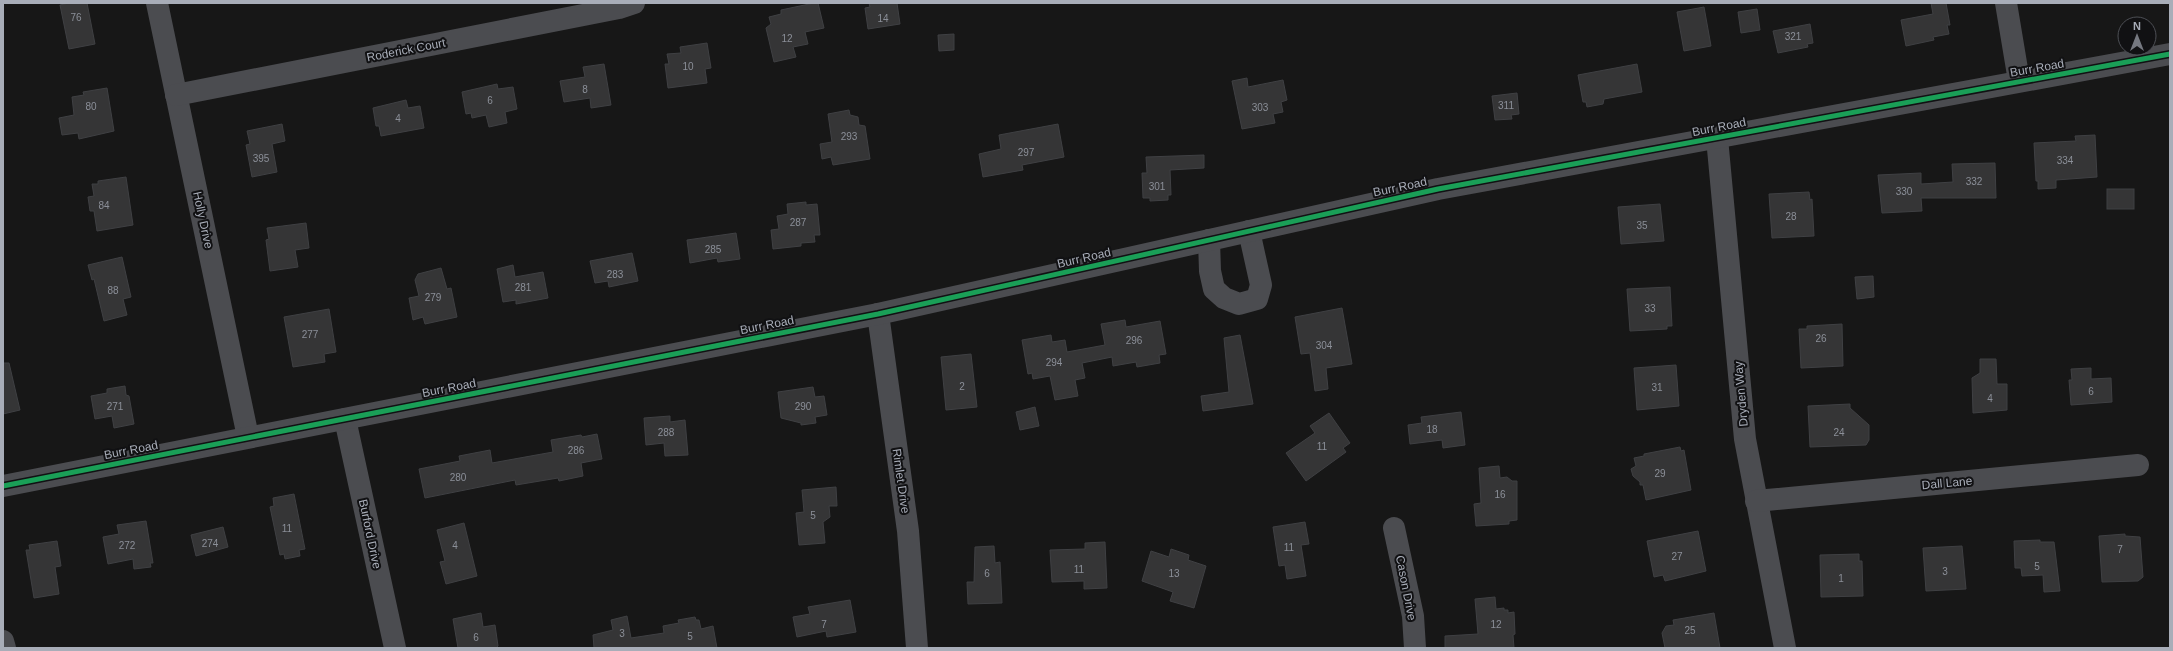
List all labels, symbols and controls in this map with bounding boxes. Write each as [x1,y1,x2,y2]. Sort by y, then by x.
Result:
house number: 76 [70,12,82,23]
house number: 14 [877,13,889,24]
north arrow [2117,16,2157,56]
text: N [2133,20,2141,32]
house number: 321 [1785,31,1802,42]
house number: 12 [781,33,793,44]
street label: Roderick Court [365,35,447,65]
street label: Burr Road [2009,56,2065,80]
house number: 10 [682,61,694,72]
house number: 8 [582,84,588,95]
house number: 6 [487,95,493,106]
house number: 311 [1498,100,1514,111]
house number: 80 [85,101,97,112]
house number: 303 [1252,102,1269,113]
house number: 4 [395,113,401,124]
street label: Burr Road [1691,115,1747,139]
house number: 293 [841,131,858,142]
house number: 297 [1018,147,1035,158]
house number: 395 [253,153,270,164]
house number: 334 [2057,155,2074,166]
street label: Burr Road [1372,174,1428,200]
house number: 332 [1966,176,1983,187]
house number: 301 [1149,181,1166,192]
house number: 330 [1896,186,1913,197]
street label: Holly Drive [190,190,216,250]
house number: 84 [98,200,110,211]
house number: 28 [1785,211,1797,222]
house number: 287 [790,217,807,228]
house number: 35 [1636,220,1648,231]
house number: 285 [705,244,722,255]
street label: Burr Road [1056,245,1112,271]
house number: 283 [607,269,624,280]
house number: 281 [515,282,532,293]
house number: 88 [107,285,119,296]
house number: 279 [425,292,442,303]
house number: 33 [1644,303,1656,314]
street label: Burr Road [739,313,795,337]
house number: 277 [302,329,319,340]
house number: 26 [1815,333,1827,344]
house number: 296 [1126,335,1143,346]
house number: 304 [1316,340,1333,351]
house number: 294 [1046,357,1063,368]
street label: Dryden Way [1731,361,1751,427]
street label: Burr Road [421,376,477,400]
house number: 2 [959,381,965,392]
house number: 31 [1651,382,1663,393]
house number: 6 [2088,386,2094,397]
house number: 4 [1987,393,1993,404]
house number: 271 [107,401,124,412]
house number: 290 [795,401,812,412]
house number: 18 [1426,424,1438,435]
house number: 288 [658,427,675,438]
house number: 24 [1833,427,1845,438]
street label: Burr Road [103,438,159,462]
house number: 11 [1317,441,1328,452]
house number: 286 [568,445,585,456]
street label: Rimlet Drive [890,448,913,515]
house number: 29 [1654,468,1666,479]
house number: 280 [450,472,467,483]
street label: Dall Lane [1921,474,1973,492]
house number: 16 [1494,489,1506,500]
street label: Burford Drive [356,498,384,570]
house number: 5 [810,510,816,521]
house number: 11 [282,523,293,534]
house number: 274 [202,538,219,549]
house number: 272 [119,540,136,551]
house number: 4 [452,540,458,551]
house number: 11 [1284,542,1295,553]
house number: 7 [2117,544,2123,555]
house number: 27 [1671,551,1683,562]
street label: Cason Drive [1393,554,1419,622]
house number: 5 [2034,561,2040,572]
house number: 11 [1074,564,1085,575]
house number: 3 [1942,566,1948,577]
house number: 6 [984,568,990,579]
house number: 13 [1168,568,1180,579]
house number: 1 [1838,573,1844,584]
house number: 7 [821,619,827,630]
house number: 12 [1490,619,1502,630]
house number: 25 [1684,625,1696,636]
house number: 3 [619,628,625,639]
house number: 5 [687,631,693,642]
house number: 6 [473,632,479,643]

